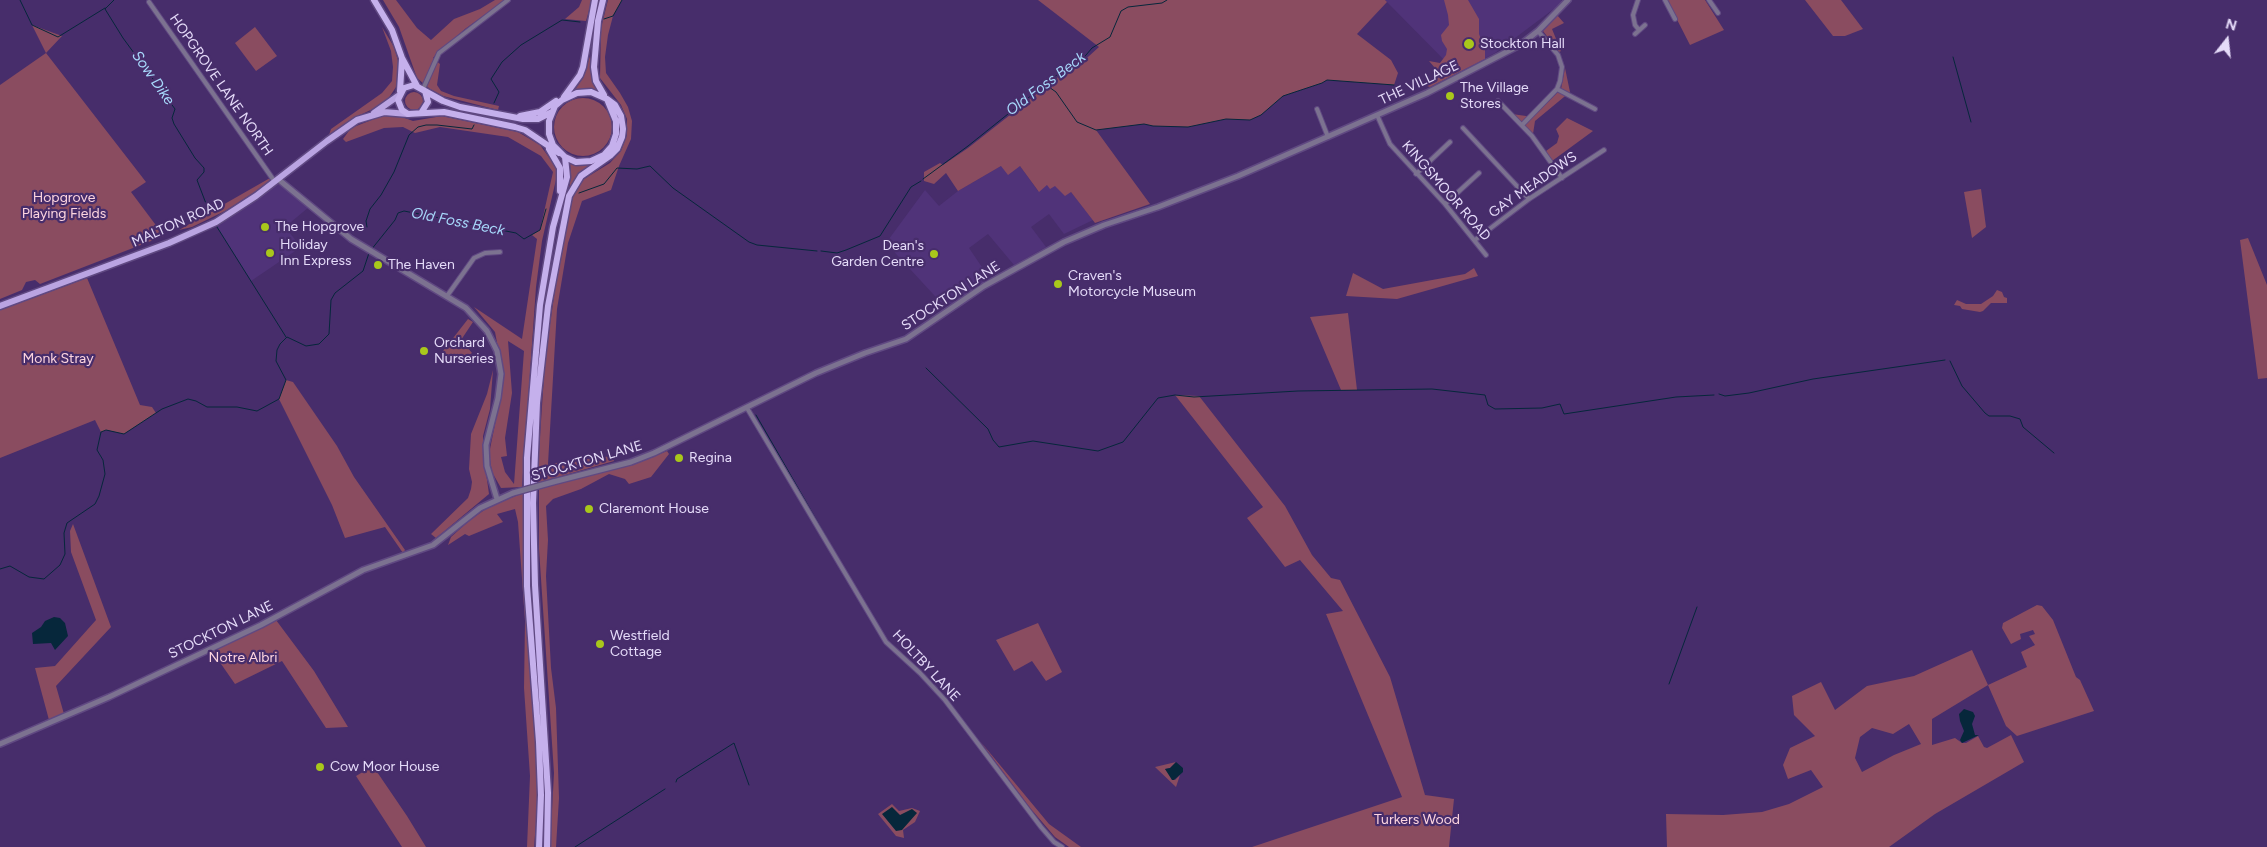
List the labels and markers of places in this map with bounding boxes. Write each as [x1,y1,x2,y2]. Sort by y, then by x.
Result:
place label: Stockton Hall [1480,36,1565,52]
marker: Stockton Hall [1462,37,1476,51]
place label: The Village Stores [1460,80,1529,112]
marker: The Village Stores [1444,90,1456,102]
place label: The Hopgrove [275,219,364,235]
marker: The Hopgrove [259,221,271,233]
place label: Holiday Inn Express [280,237,352,270]
place label: Dean's Garden Centre [831,238,924,270]
marker: Holiday Inn Express [264,247,276,259]
marker: Dean's Garden Centre [928,248,940,260]
place label: The Haven [388,257,455,273]
marker: The Haven [372,259,384,271]
place label: Craven's Motorcycle Museum [1068,268,1196,300]
marker: Craven's Motorcycle Museum [1052,278,1064,290]
place label: Orchard Nurseries [434,335,494,368]
marker: Orchard Nurseries [418,345,430,357]
place label: Regina [689,450,732,466]
marker: Regina [673,452,685,464]
place label: Claremont House [599,501,709,517]
marker: Claremont House [583,503,595,515]
place label: Westfield Cottage [610,628,670,660]
marker: Westfield Cottage [594,638,606,650]
place label: Cow Moor House [330,759,439,775]
marker: Cow Moor House [314,761,326,773]

